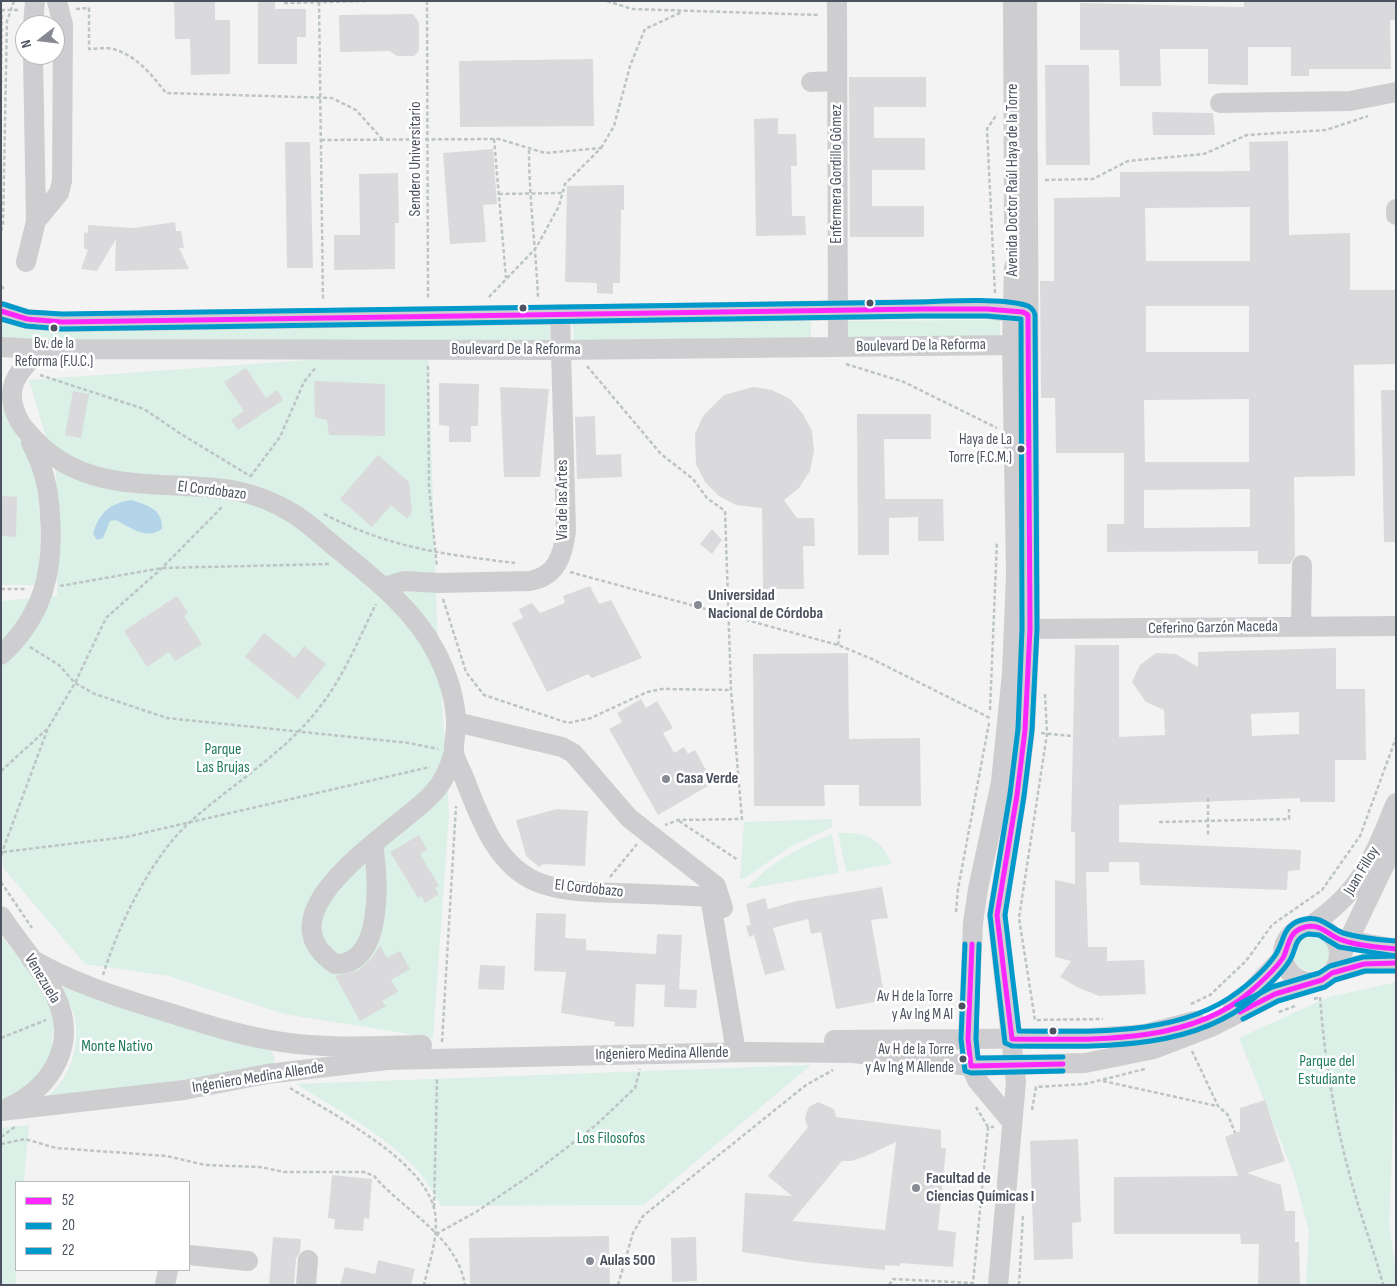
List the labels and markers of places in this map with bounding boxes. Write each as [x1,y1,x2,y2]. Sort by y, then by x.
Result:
unlabelled marker [865,298,875,308]
unlabelled marker [518,303,528,313]
marker: Bv. de la Reforma (F.U.C.) [49,323,59,333]
place label: Bv. de la Reforma (F.U.C.) [15,335,93,370]
place label: Haya de La Torre (F.C.M.) [948,431,1012,466]
marker: Haya de La Torre (F.C.M.) [1016,444,1026,454]
place label: Universidad Nacional de Córdoba [708,586,823,624]
marker: Universidad Nacional de Córdoba [692,599,704,611]
place label: Casa Verde [676,769,738,789]
marker: Casa Verde [660,773,672,785]
place label: Av H de la Torre y Av Ing M Al [877,988,953,1023]
marker: Av H de la Torre y Av Ing M Al [957,1001,967,1011]
unlabelled marker [1048,1026,1058,1036]
place label: Av H de la Torre y Av Ing M Allende [865,1041,954,1076]
marker: Av H de la Torre y Av Ing M Allende [958,1054,968,1064]
place label: Facultad de Ciencias Químicas I [926,1169,1034,1207]
marker: Facultad de Ciencias Químicas I [910,1182,922,1194]
place label: Aulas 500 [600,1251,655,1271]
marker: Aulas 500 [584,1255,596,1267]

